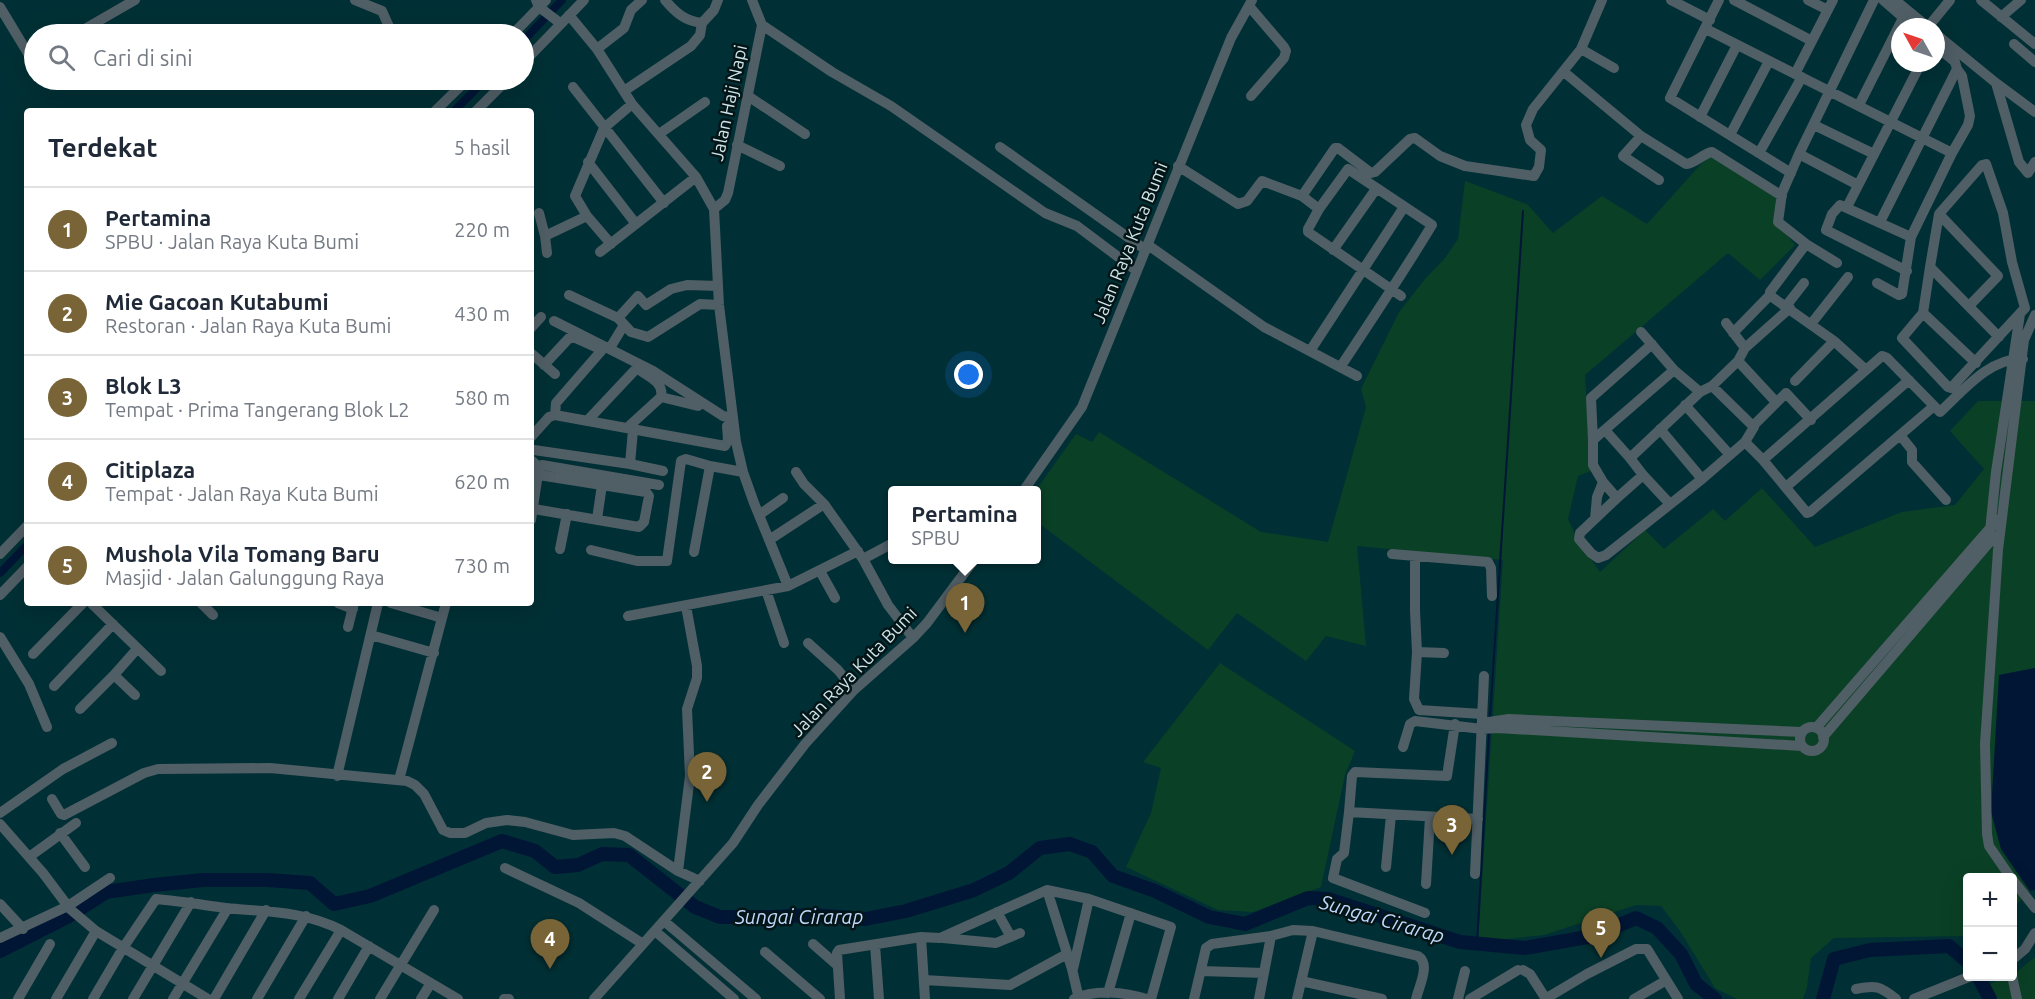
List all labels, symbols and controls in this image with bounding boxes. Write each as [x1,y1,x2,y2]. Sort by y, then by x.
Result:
north arrow [1891,18,1945,72]
search box [24,24,534,90]
icon: search [45,41,78,74]
street label: Jalan Haji Napi [706,43,750,163]
text: Cari di sini [93,45,193,70]
text: Terdekat [48,133,158,162]
text: 5 hasil [454,136,510,159]
street label: Jalan Raya Kuta Bumi [1088,159,1171,326]
text: Pertamina [105,205,211,230]
text: 1 [62,218,73,241]
text: 220 m [454,218,510,241]
text: SPBU · Jalan Raya Kuta Bumi [105,230,359,253]
text: Mie Gacoan Kutabumi [105,289,329,314]
text: 2 [62,302,73,325]
text: 430 m [454,302,510,325]
text: Restoran · Jalan Raya Kuta Bumi [105,314,391,337]
your location [954,360,983,389]
text: Blok L3 [105,373,182,398]
text: 3 [62,386,73,409]
text: 580 m [454,386,510,409]
text: Tempat · Prima Tangerang Blok L2 [105,398,410,421]
text: Citiplaza [105,457,195,482]
text: 4 [62,470,73,493]
text: 620 m [454,470,510,493]
text: Tempat · Jalan Raya Kuta Bumi [105,482,379,505]
popup [888,486,1041,564]
text: Pertamina [911,501,1018,526]
text: SPBU [911,526,960,549]
text: Mushola Vila Tomang Baru [105,541,380,566]
text: 5 [62,554,73,577]
text: 730 m [454,554,510,577]
text: Masjid · Jalan Galunggung Raya [105,566,385,589]
pin: 1 [946,584,984,633]
street label: Jalan Raya Kuta Bumi [786,602,920,740]
pin: 2 [688,752,726,802]
pin: 3 [1432,806,1472,855]
map controls [1963,873,2017,981]
button: + [1963,873,2017,927]
water label: Sungai Cirarap [1316,890,1447,947]
water label: Sungai Cirarap [734,905,863,928]
pin: 5 [1582,908,1620,958]
pin: 4 [530,920,570,969]
button: − [1963,927,2017,981]

